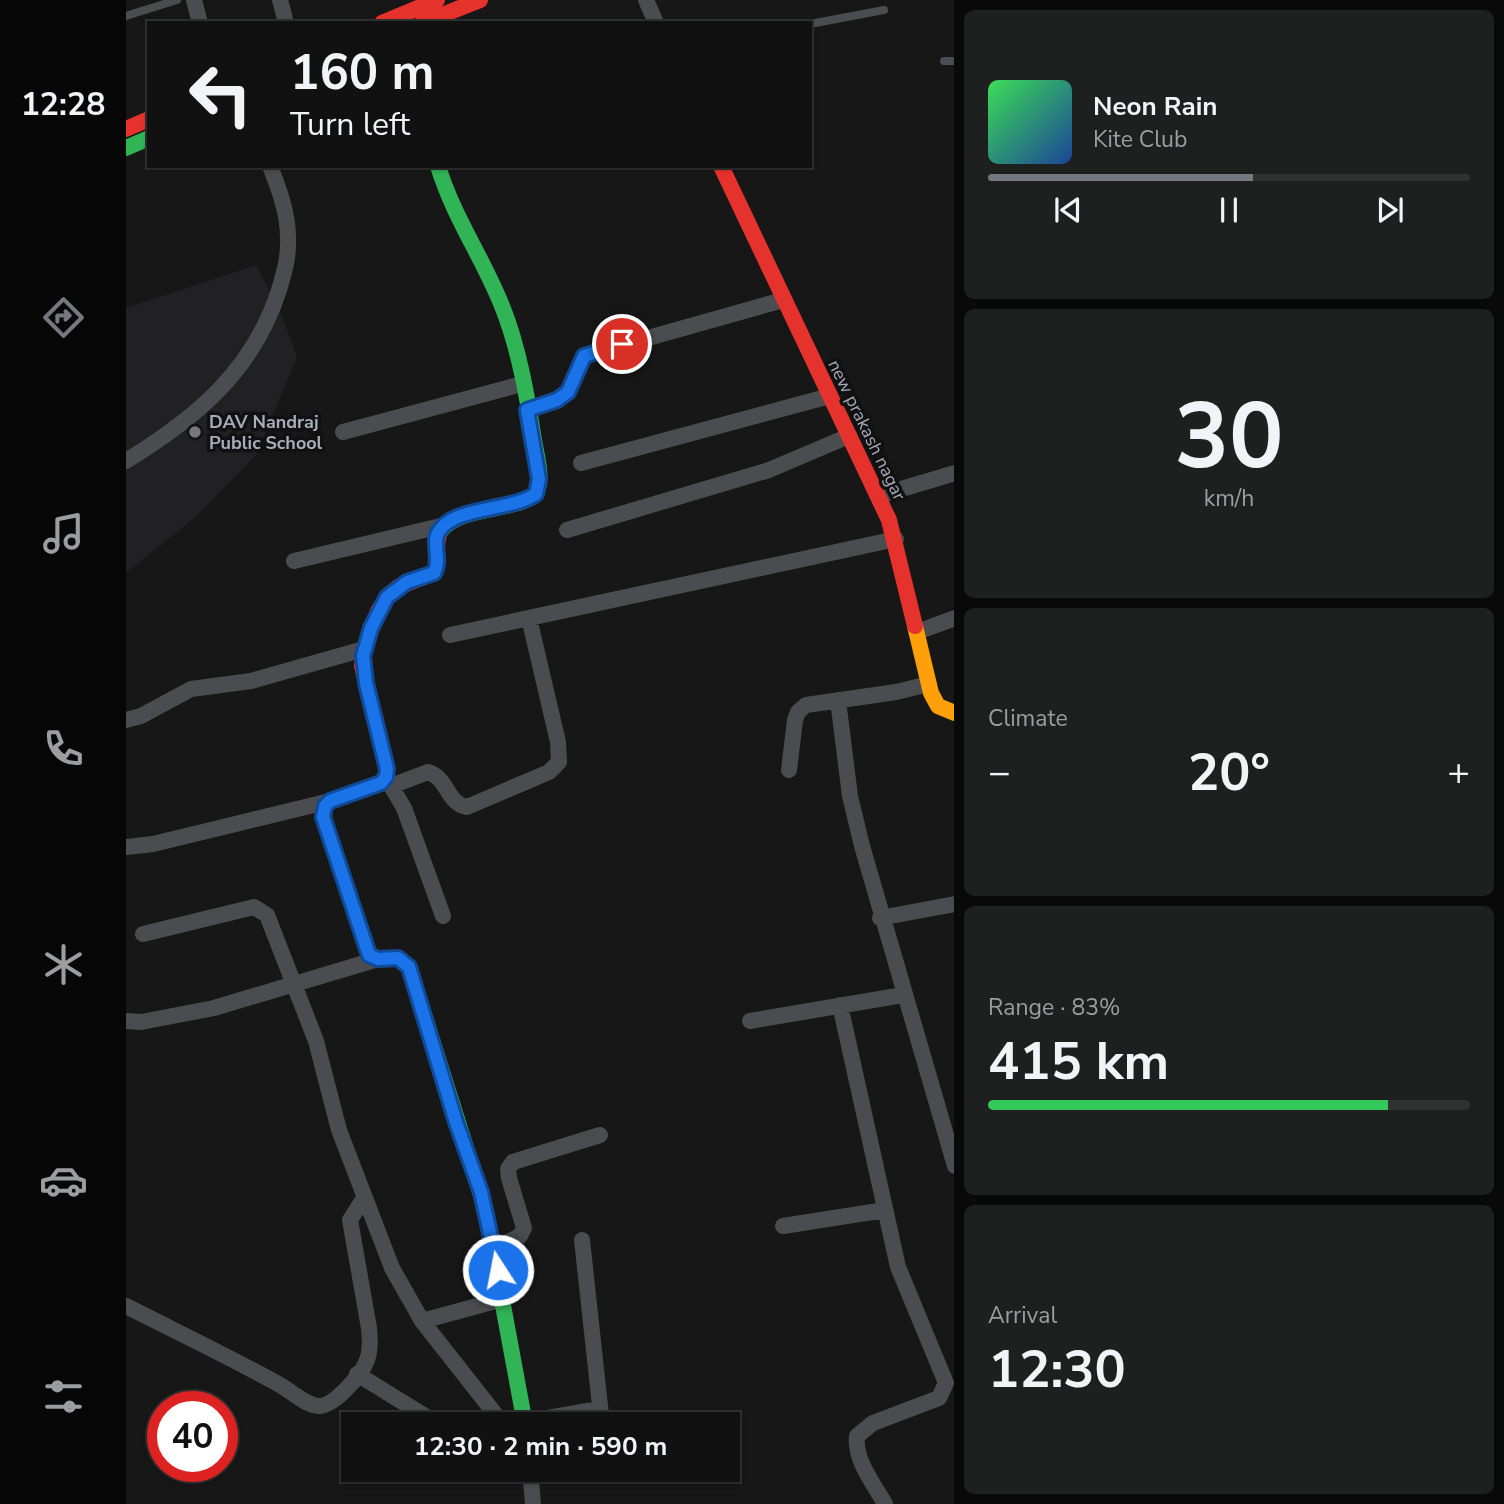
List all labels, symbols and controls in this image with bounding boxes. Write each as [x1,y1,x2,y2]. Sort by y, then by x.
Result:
text: 160 m [290,39,434,106]
icon: left [175,49,266,140]
text: 12:28 [21,83,105,126]
text: Neon Rain [1093,89,1218,124]
text: Turn left [290,103,410,146]
text: Kite Club [1093,124,1187,155]
icon: previous [1049,191,1087,229]
icon: pause [1210,191,1248,229]
icon: next [1371,191,1409,229]
icon: directions [39,293,88,342]
pin [592,314,652,374]
icon: arrive [603,325,641,363]
street label: new prakash nagar [822,355,912,505]
text: 30 [1174,375,1284,499]
place label: DAV Nandraj Public School [209,410,323,455]
marker: DAV Nandraj Public School [187,424,203,440]
text: km/h [1204,483,1254,514]
icon: music [39,509,88,558]
text: Climate [988,703,1068,734]
icon: phone [39,724,88,773]
text: 20° [1188,737,1270,808]
text: − [988,747,1011,798]
text: + [1447,747,1470,798]
icon: climate [39,940,88,989]
text: Range · 83% [988,992,1120,1023]
text: 415 km [988,1026,1169,1097]
icon: car [39,1156,88,1205]
position arrow [461,1233,535,1307]
text: Arrival [988,1300,1057,1331]
text: 12:30 [988,1334,1126,1405]
icon: filters [39,1372,88,1421]
speed limit sign: 40 [147,1391,238,1482]
text: 12:30 · 2 min · 590 m [414,1429,667,1464]

